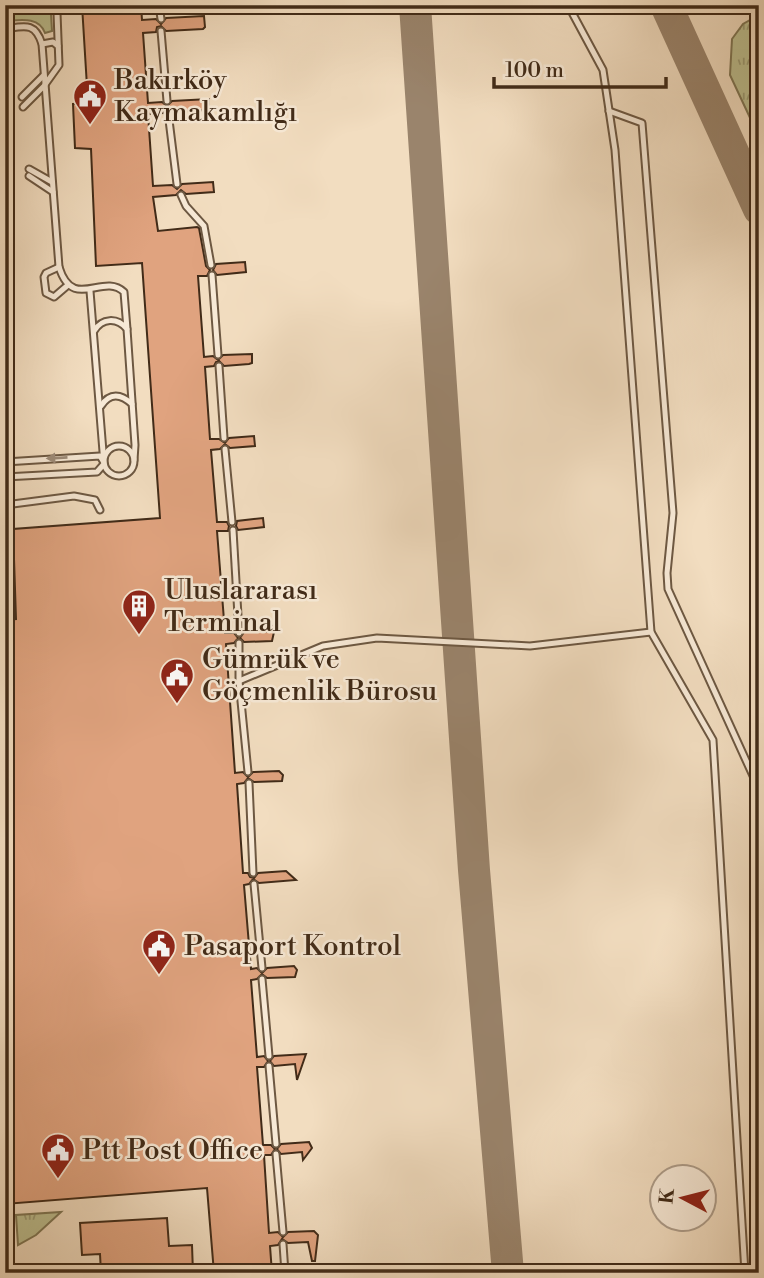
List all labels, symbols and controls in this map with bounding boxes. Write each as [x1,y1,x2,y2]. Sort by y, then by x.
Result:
scale bar [494,46,666,90]
text: 100 m [505,58,564,84]
place label: Bakırköy Kaymakamlığı [113,63,297,130]
public building icon: Bakırköy Kaymakamlığı [71,77,109,126]
one-way arrow [46,453,68,464]
place label: Uluslararası Terminal [164,573,317,640]
building icon: Uluslararası Terminal [120,587,158,636]
place label: Gümrük ve Göçmenlik Bürosu [202,642,437,709]
public building icon: Gümrük ve Göçmenlik Bürosu [158,656,196,705]
public building icon: Pasaport Kontrol [140,927,178,976]
place label: Pasaport Kontrol [184,929,401,964]
public building icon: Ptt Post Office [39,1131,77,1180]
place label: Ptt Post Office [82,1133,263,1168]
north arrow [648,1162,718,1232]
text: K [654,1186,680,1205]

